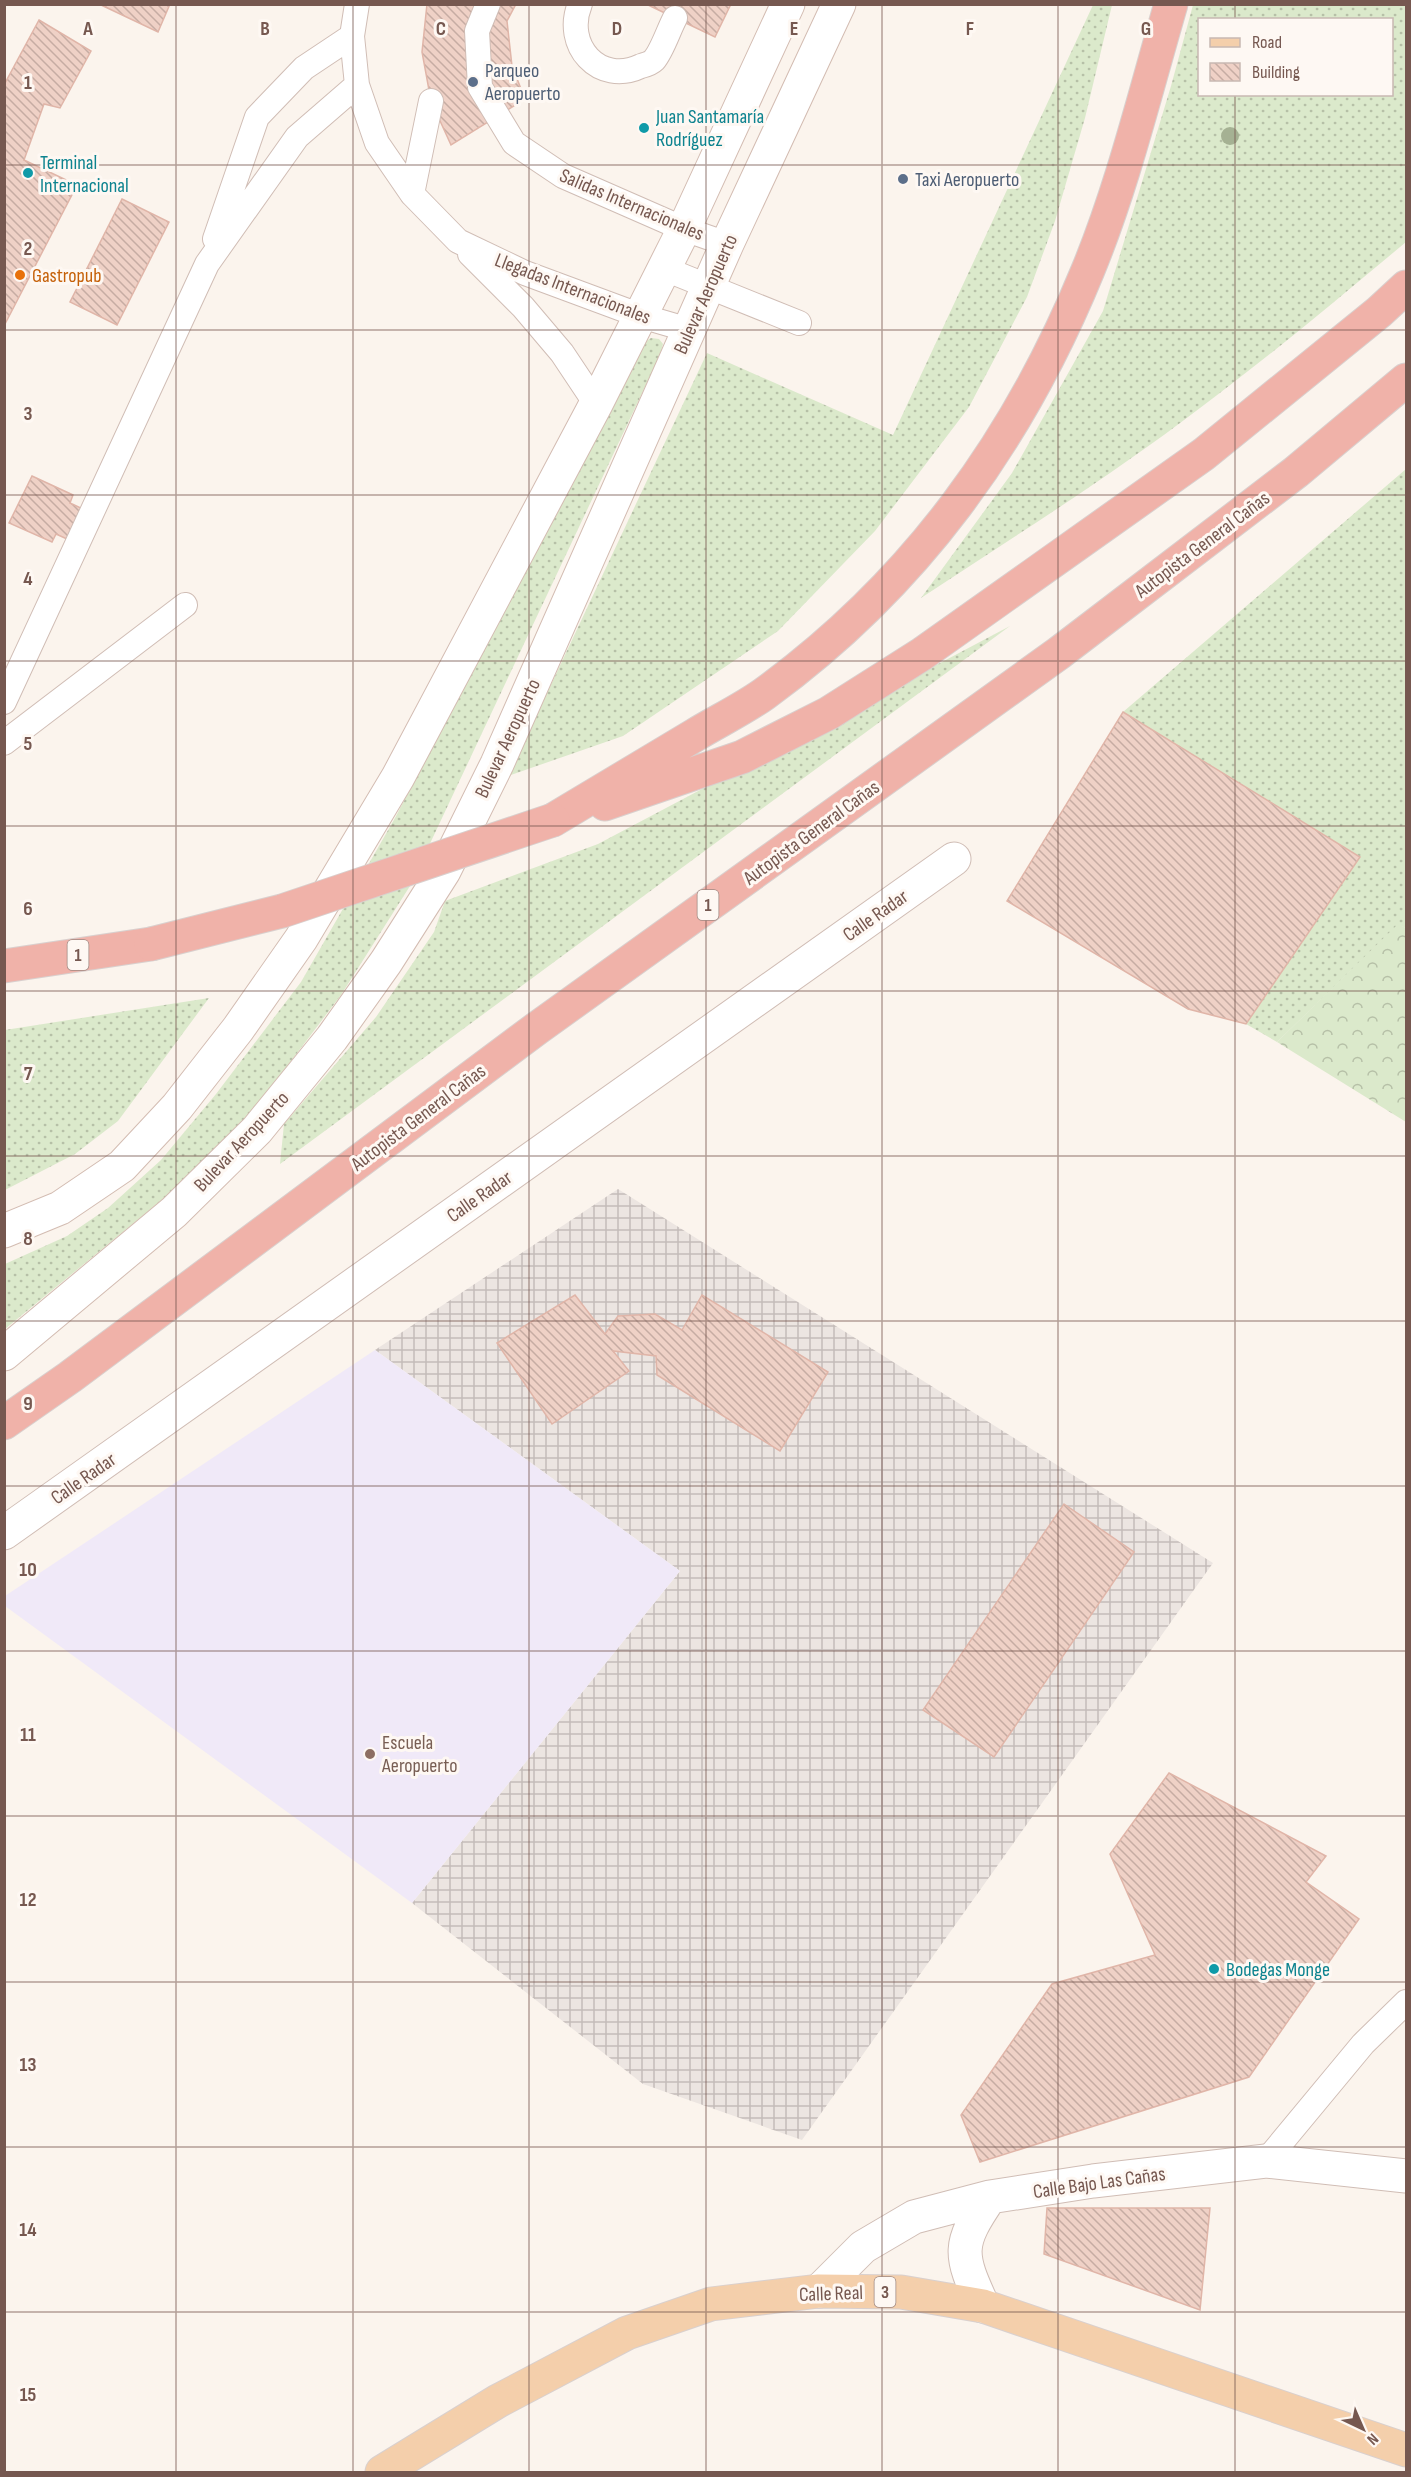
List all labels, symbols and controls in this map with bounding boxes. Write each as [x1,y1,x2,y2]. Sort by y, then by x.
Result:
text: A [82,17,93,41]
text: B [260,17,270,41]
text: C [436,17,446,41]
text: D [612,17,622,41]
text: E [790,17,798,41]
text: F [966,17,974,41]
text: G [1141,17,1151,41]
legend [1198,18,1393,96]
text: Road [1252,32,1282,53]
place label: Parqueo Aeropuerto [484,59,561,106]
text: Building [1252,62,1300,83]
text: 1 [24,71,32,95]
marker: Parqueo Aeropuerto [466,75,480,89]
place label: Juan Santamaría Rodríguez [655,105,764,152]
marker: Juan Santamaría Rodríguez [637,121,651,135]
place label: Terminal Internacional [40,151,129,198]
street label: Salidas Internacionales [556,164,707,246]
marker: Terminal Internacional [21,166,35,180]
place label: Taxi Aeropuerto [915,168,1019,192]
marker: Taxi Aeropuerto [896,172,910,186]
street label: Bulevar Aeropuerto [669,231,743,358]
text: 2 [24,237,32,261]
street label: Llegadas Internacionales [491,248,654,330]
place label: Gastropub [32,264,102,288]
marker: Gastropub [13,268,27,282]
text: 3 [24,402,33,426]
street label: Autopista General Cañas [1130,486,1275,604]
text: 4 [23,567,33,591]
street label: Bulevar Aeropuerto [470,675,546,802]
text: 5 [24,732,33,756]
street label: Autopista General Cañas [738,775,884,891]
street label: Calle Radar [838,885,913,947]
road number: 1 [698,890,718,920]
text: 6 [23,897,33,921]
road number: 1 [68,940,88,970]
street label: Autopista General Cañas [346,1059,491,1177]
text: 7 [24,1062,33,1086]
street label: Bulevar Aeropuerto [189,1087,294,1197]
street label: Calle Radar [442,1166,517,1228]
text: 8 [23,1227,33,1251]
text: 9 [23,1392,33,1416]
street label: Calle Radar [46,1448,121,1510]
text: 10 [19,1558,37,1582]
text: 11 [20,1723,36,1747]
place label: Escuela Aeropuerto [381,1731,458,1778]
marker: Escuela Aeropuerto [363,1747,377,1761]
text: 12 [20,1888,36,1912]
place label: Bodegas Monge [1226,1958,1330,1982]
marker: Bodegas Monge [1207,1962,1221,1976]
text: 13 [20,2053,36,2077]
street label: Calle Bajo Las Cañas [1031,2162,1167,2204]
text: 14 [19,2218,37,2242]
road number: 3 [874,2277,896,2307]
street label: Calle Real [799,2281,864,2307]
text: 15 [20,2383,37,2407]
north arrow [1333,2399,1393,2459]
text: N [1363,2429,1382,2449]

